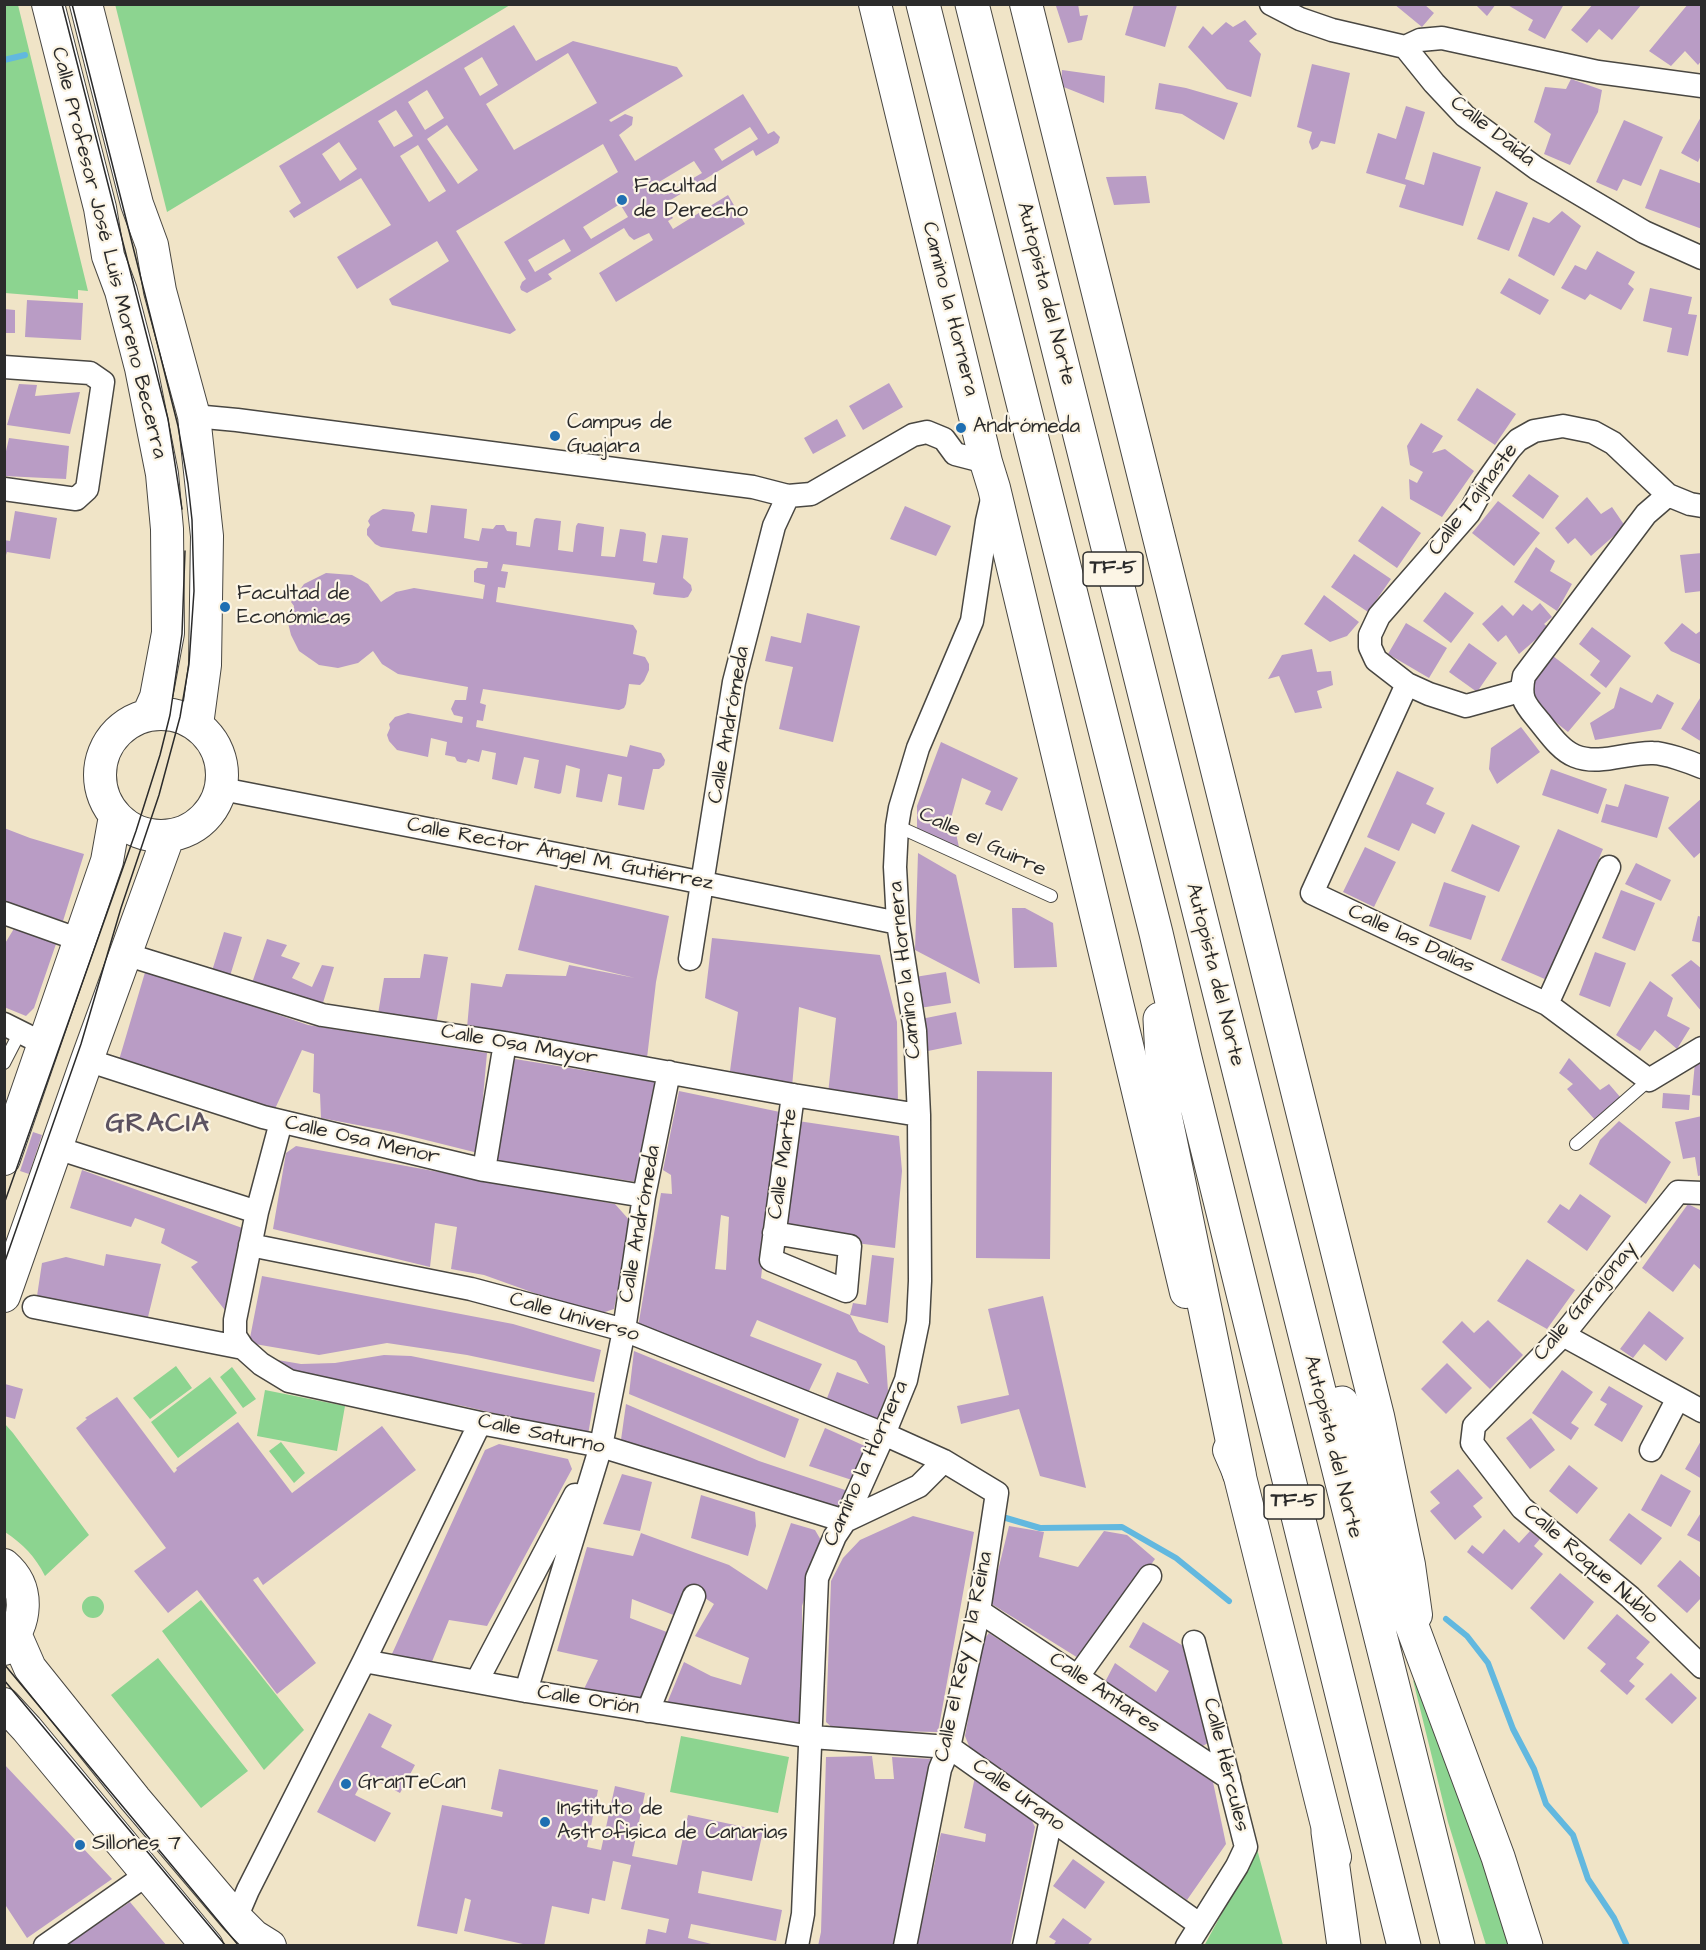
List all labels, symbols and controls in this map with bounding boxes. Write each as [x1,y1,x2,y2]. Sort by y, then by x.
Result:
street label: Calle Profesor José Luis Moreno Becerra [45,45,171,461]
street label: Calle Daida [1445,91,1539,173]
place label: Facultad de Derecho [634,175,748,225]
marker: Facultad de Derecho [615,193,629,207]
street label: Autopista del Norte [1010,200,1080,388]
street label: Camino la Hornera [915,219,983,399]
place label: Campus de Guajara [567,411,672,461]
place label: Andrómeda [973,415,1080,441]
marker: Andrómeda [954,421,968,435]
marker: Campus de Guajara [548,429,562,443]
street label: Calle Tajinaste [1424,439,1524,561]
road number: TF-5 [1083,552,1143,586]
place label: Facultad de Económicas [237,582,351,632]
marker: Facultad de Económicas [218,600,232,614]
street label: Calle Andrómeda [704,644,756,806]
street label: Calle el Guirre [914,802,1050,884]
street label: Calle Rector Ángel M. Gutiérrez [405,813,715,897]
street label: Camino la Hornera [884,880,928,1060]
street label: Autopista del Norte [1179,881,1249,1069]
street label: Calle las Dalias [1344,900,1478,980]
street label: Calle Osa Mayor [439,1020,599,1072]
street label: Calle Marte [764,1107,804,1221]
district label: GRACIA [106,1109,210,1141]
street label: Calle Osa Menor [282,1111,442,1171]
street label: Calle Andrómeda [615,1143,667,1305]
street label: Calle Garajonay [1529,1237,1643,1367]
street label: Calle Universo [506,1287,642,1349]
street label: Autopista del Norte [1297,1353,1367,1541]
street label: Camino la Hornera [819,1377,915,1551]
street label: Calle Saturno [475,1409,607,1461]
road number: TF-5 [1264,1485,1324,1519]
street label: Calle Roque Nublo [1517,1500,1663,1630]
street label: Calle el Rey y la Reina [930,1550,1000,1764]
street label: Calle Antares [1044,1648,1164,1740]
street label: Calle Orión [535,1680,641,1722]
street label: Calle Hércules [1196,1696,1254,1834]
street label: Calle Urano [967,1754,1069,1838]
place label: GranTeCan [358,1771,466,1797]
marker: GranTeCan [339,1777,353,1791]
place label: Instituto de Astrofisica de Canarias [557,1797,788,1847]
marker: Instituto de Astrofisica de Canarias [538,1815,552,1829]
place label: Sillones 7 [92,1832,181,1858]
marker: Sillones 7 [73,1838,87,1852]

